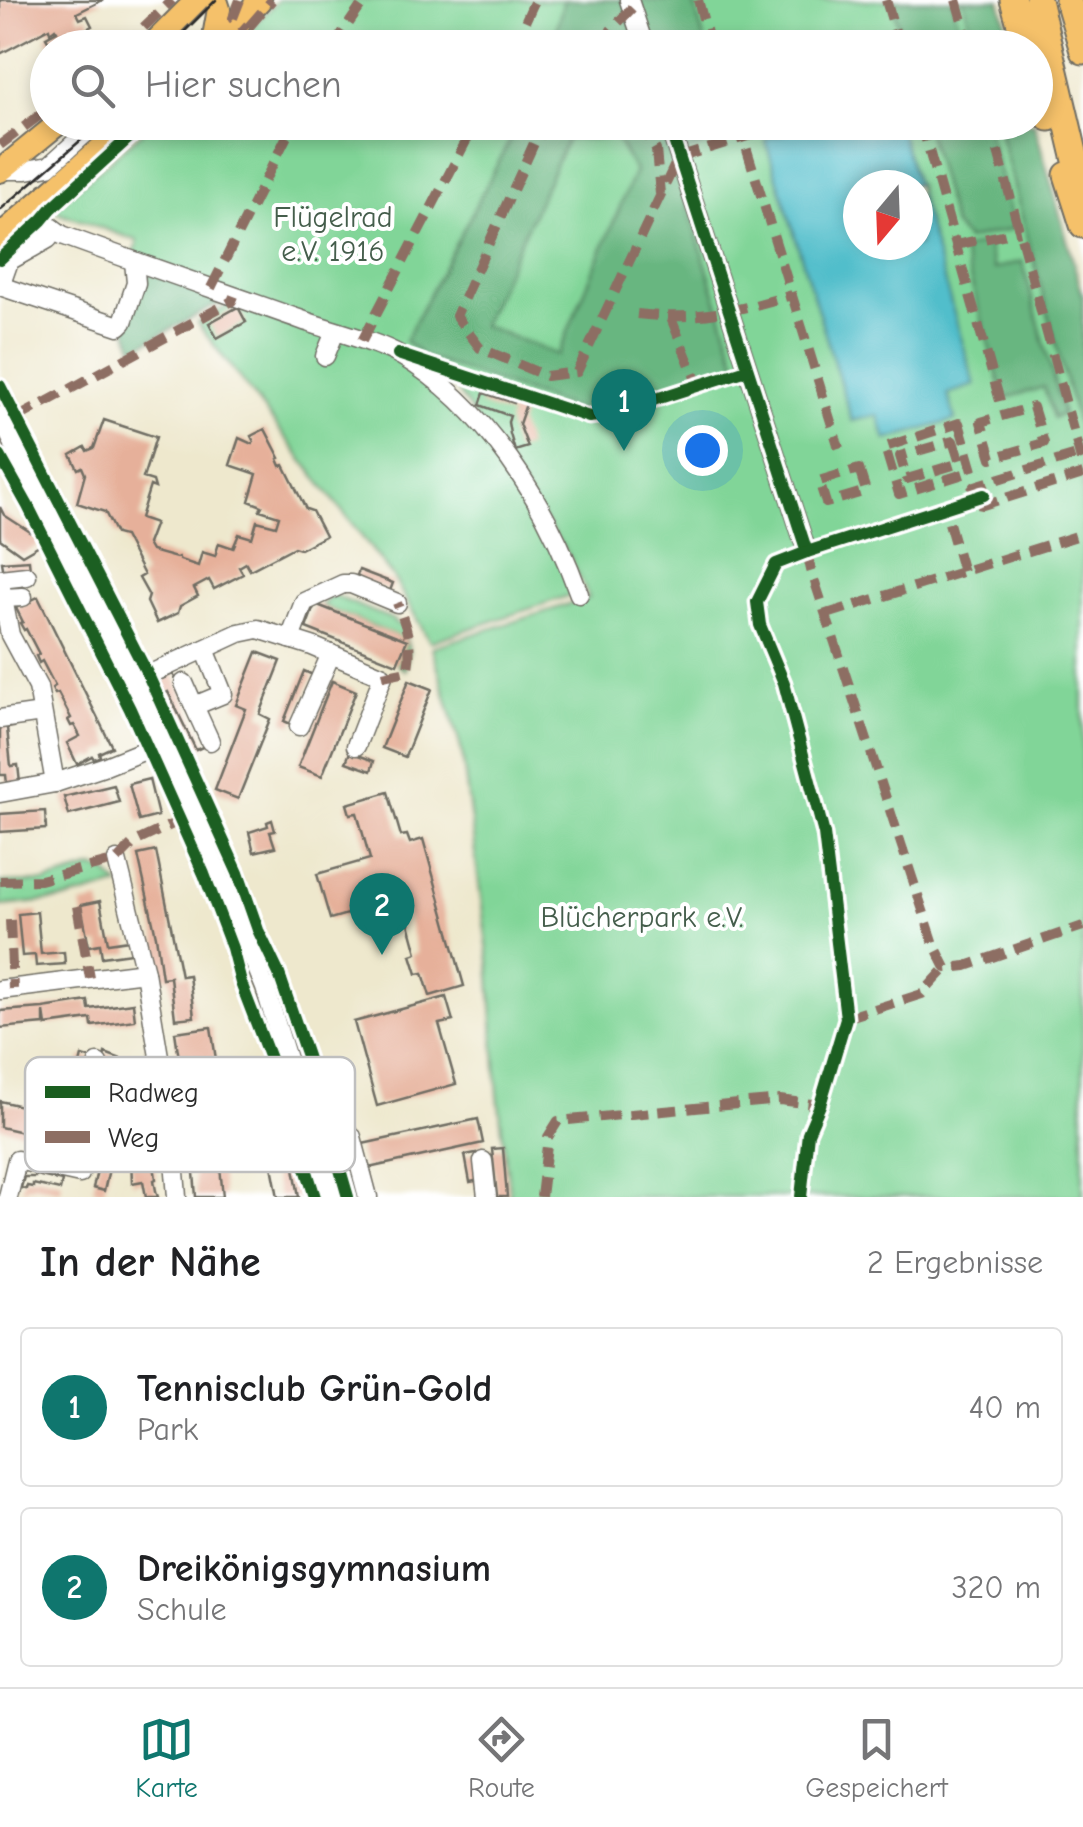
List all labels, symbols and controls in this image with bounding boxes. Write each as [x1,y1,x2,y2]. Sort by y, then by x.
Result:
search box [30,30,1053,140]
icon: search [65,58,120,113]
text: Hier suchen [145,63,342,107]
north arrow [843,170,933,260]
park label: Flügelrad e.V. 1916 [273,200,393,269]
pin: 1 [592,368,656,451]
your location [677,425,728,476]
pin: 2 [350,872,414,955]
park label: Blücherpark e.V. [540,900,744,935]
legend [25,1057,355,1172]
text: Radweg [108,1077,199,1109]
text: Weg [108,1122,159,1154]
text: In der Nähe [40,1238,261,1287]
text: 2 Ergebnisse [867,1244,1043,1281]
text: Tennisclub Grün-Gold [137,1367,492,1411]
text: 1 [68,1389,81,1426]
text: 40 m [969,1389,1041,1426]
text: Park [137,1411,198,1448]
text: Dreikönigsgymnasium [137,1547,491,1591]
text: 2 [67,1569,82,1606]
text: 320 m [951,1569,1041,1606]
text: Schule [137,1591,227,1628]
tab: Karte [135,1712,198,1804]
tab: Route [468,1712,535,1804]
tab: Gespeichert [805,1712,948,1804]

